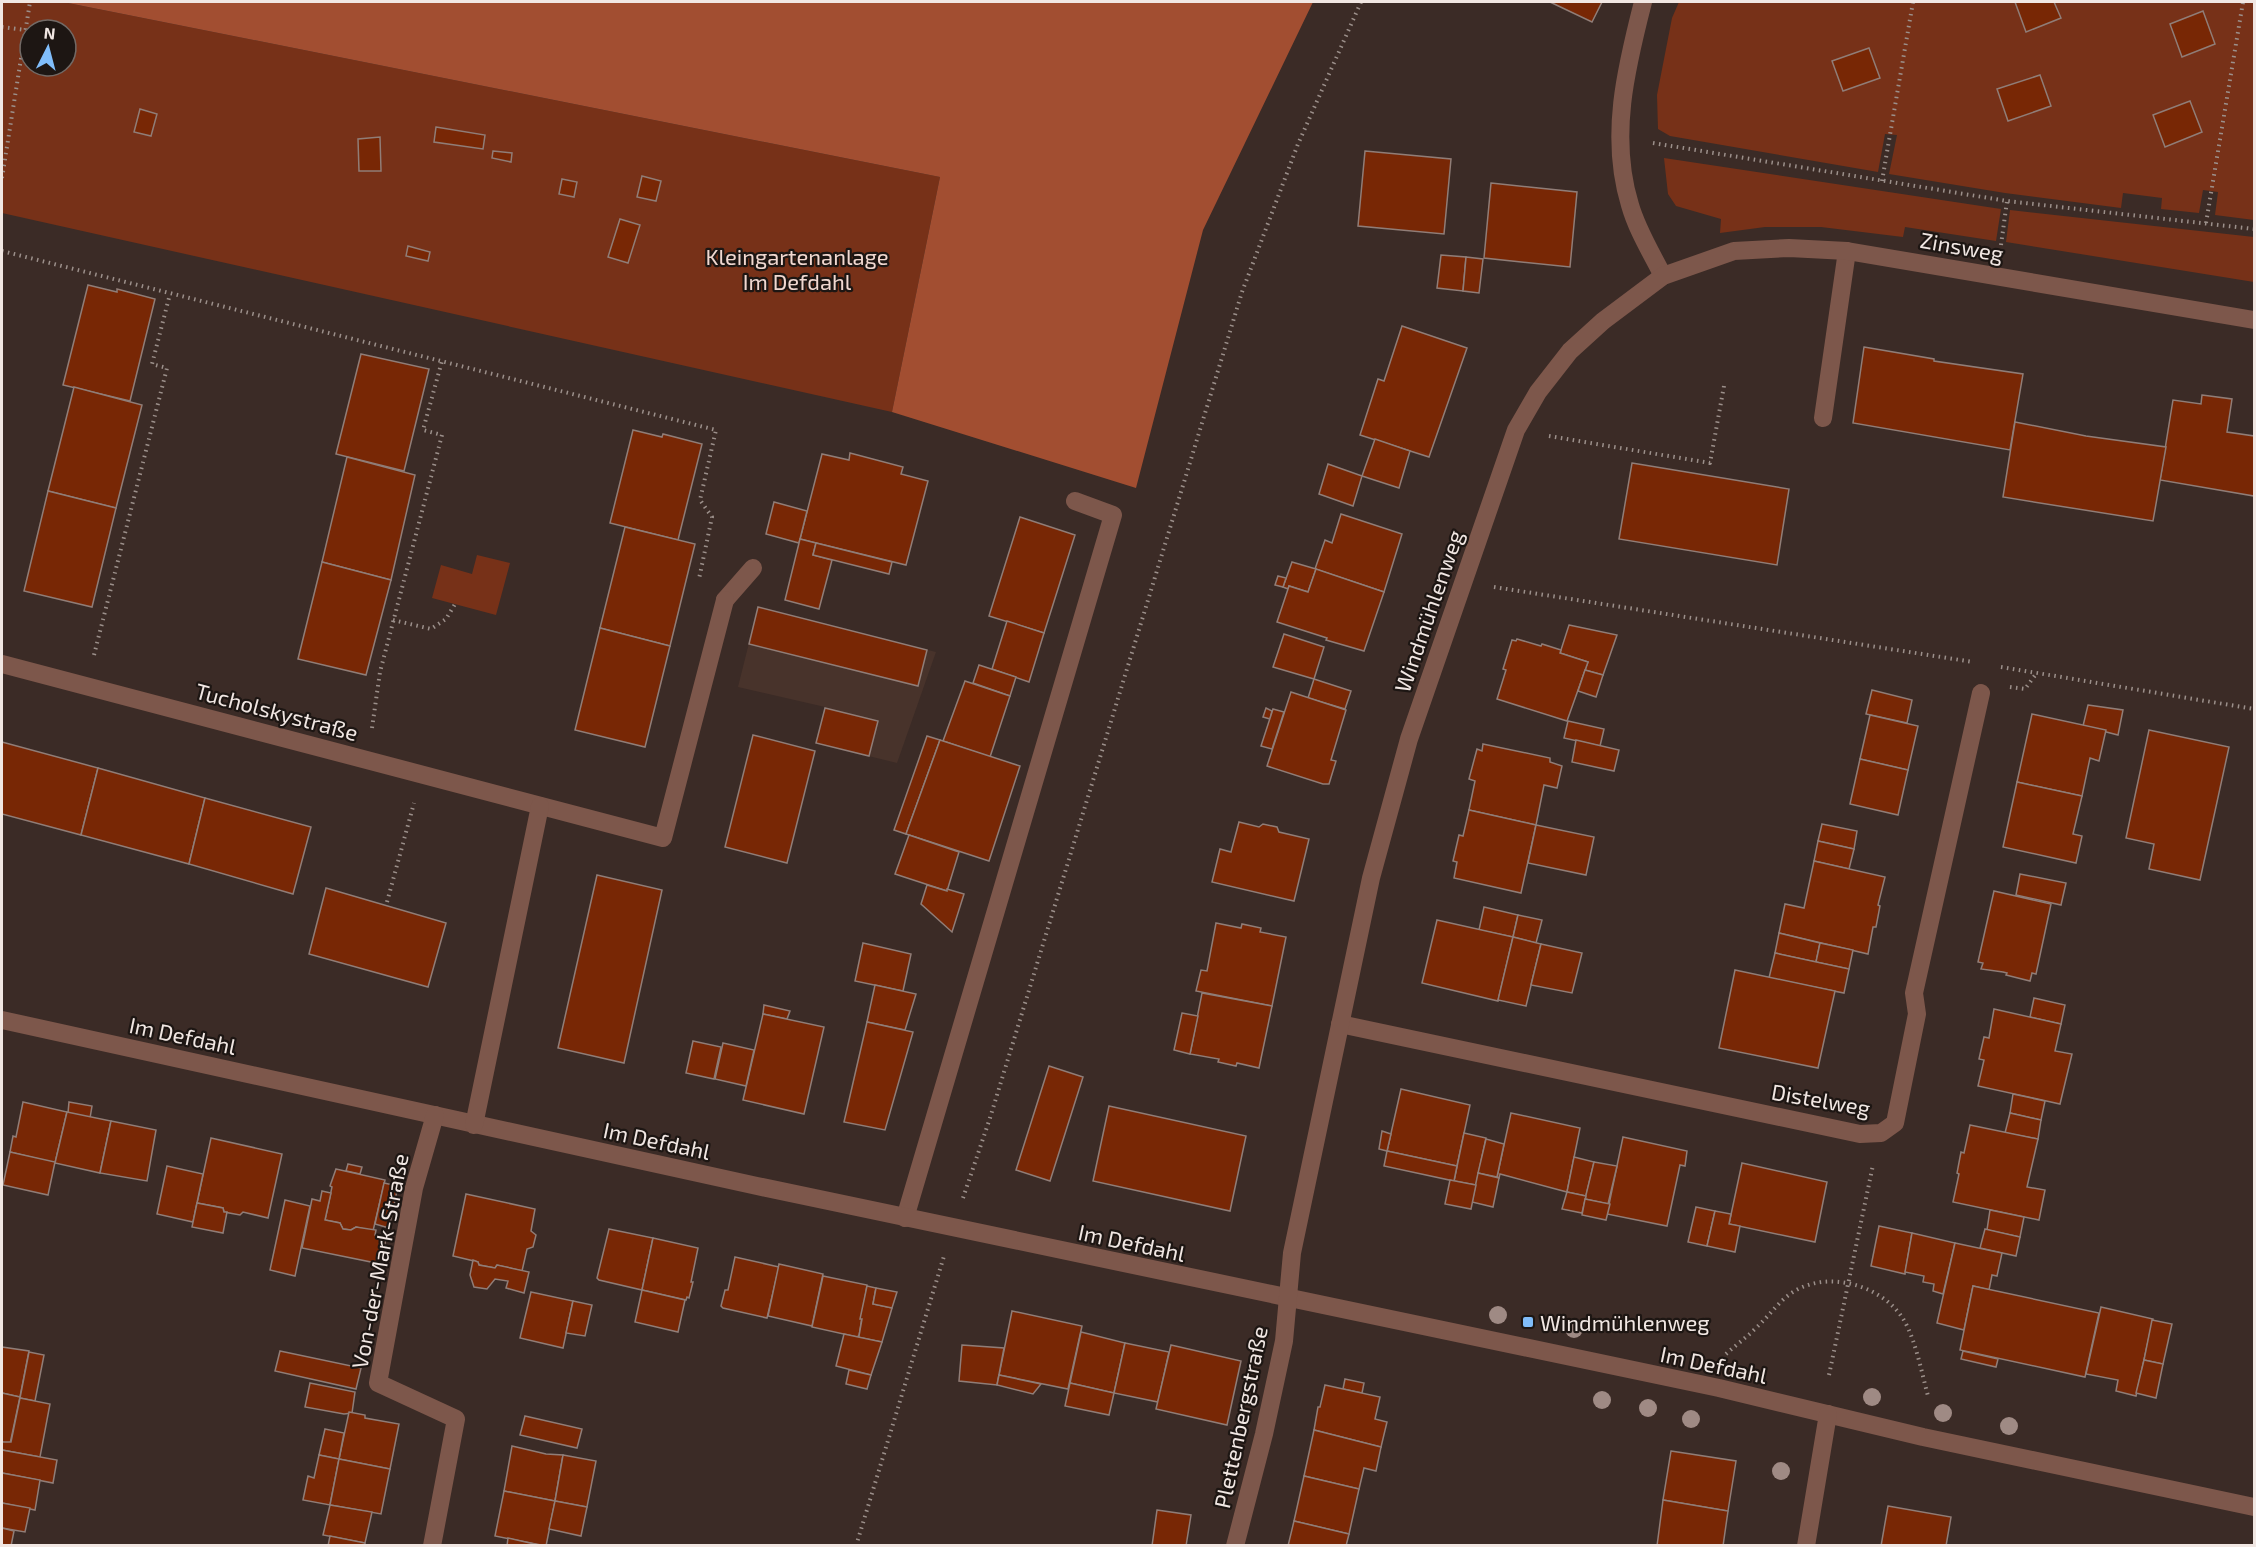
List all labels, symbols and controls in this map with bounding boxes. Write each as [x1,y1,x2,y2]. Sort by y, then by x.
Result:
north arrow [18,18,78,78]
text: N [43,23,56,43]
street label: Zinsweg [1918,226,2006,266]
park label: Kleingartenanlage Im Defdahl [705,243,889,294]
street label: Windmühlenweg [1388,527,1468,695]
street label: Tucholskystraße [193,677,361,745]
street label: Im Defdahl [127,1011,239,1059]
street label: Distelweg [1770,1078,1872,1120]
street label: Im Defdahl [601,1116,713,1164]
street label: Von-der-Mark-Straße [345,1151,413,1371]
street label: Im Defdahl [1076,1218,1188,1266]
place label: Windmühlenweg [1540,1309,1710,1335]
marker: Windmühlenweg [1521,1315,1535,1329]
street label: Plettenbergstraße [1208,1324,1272,1510]
street label: Im Defdahl [1658,1340,1770,1388]

